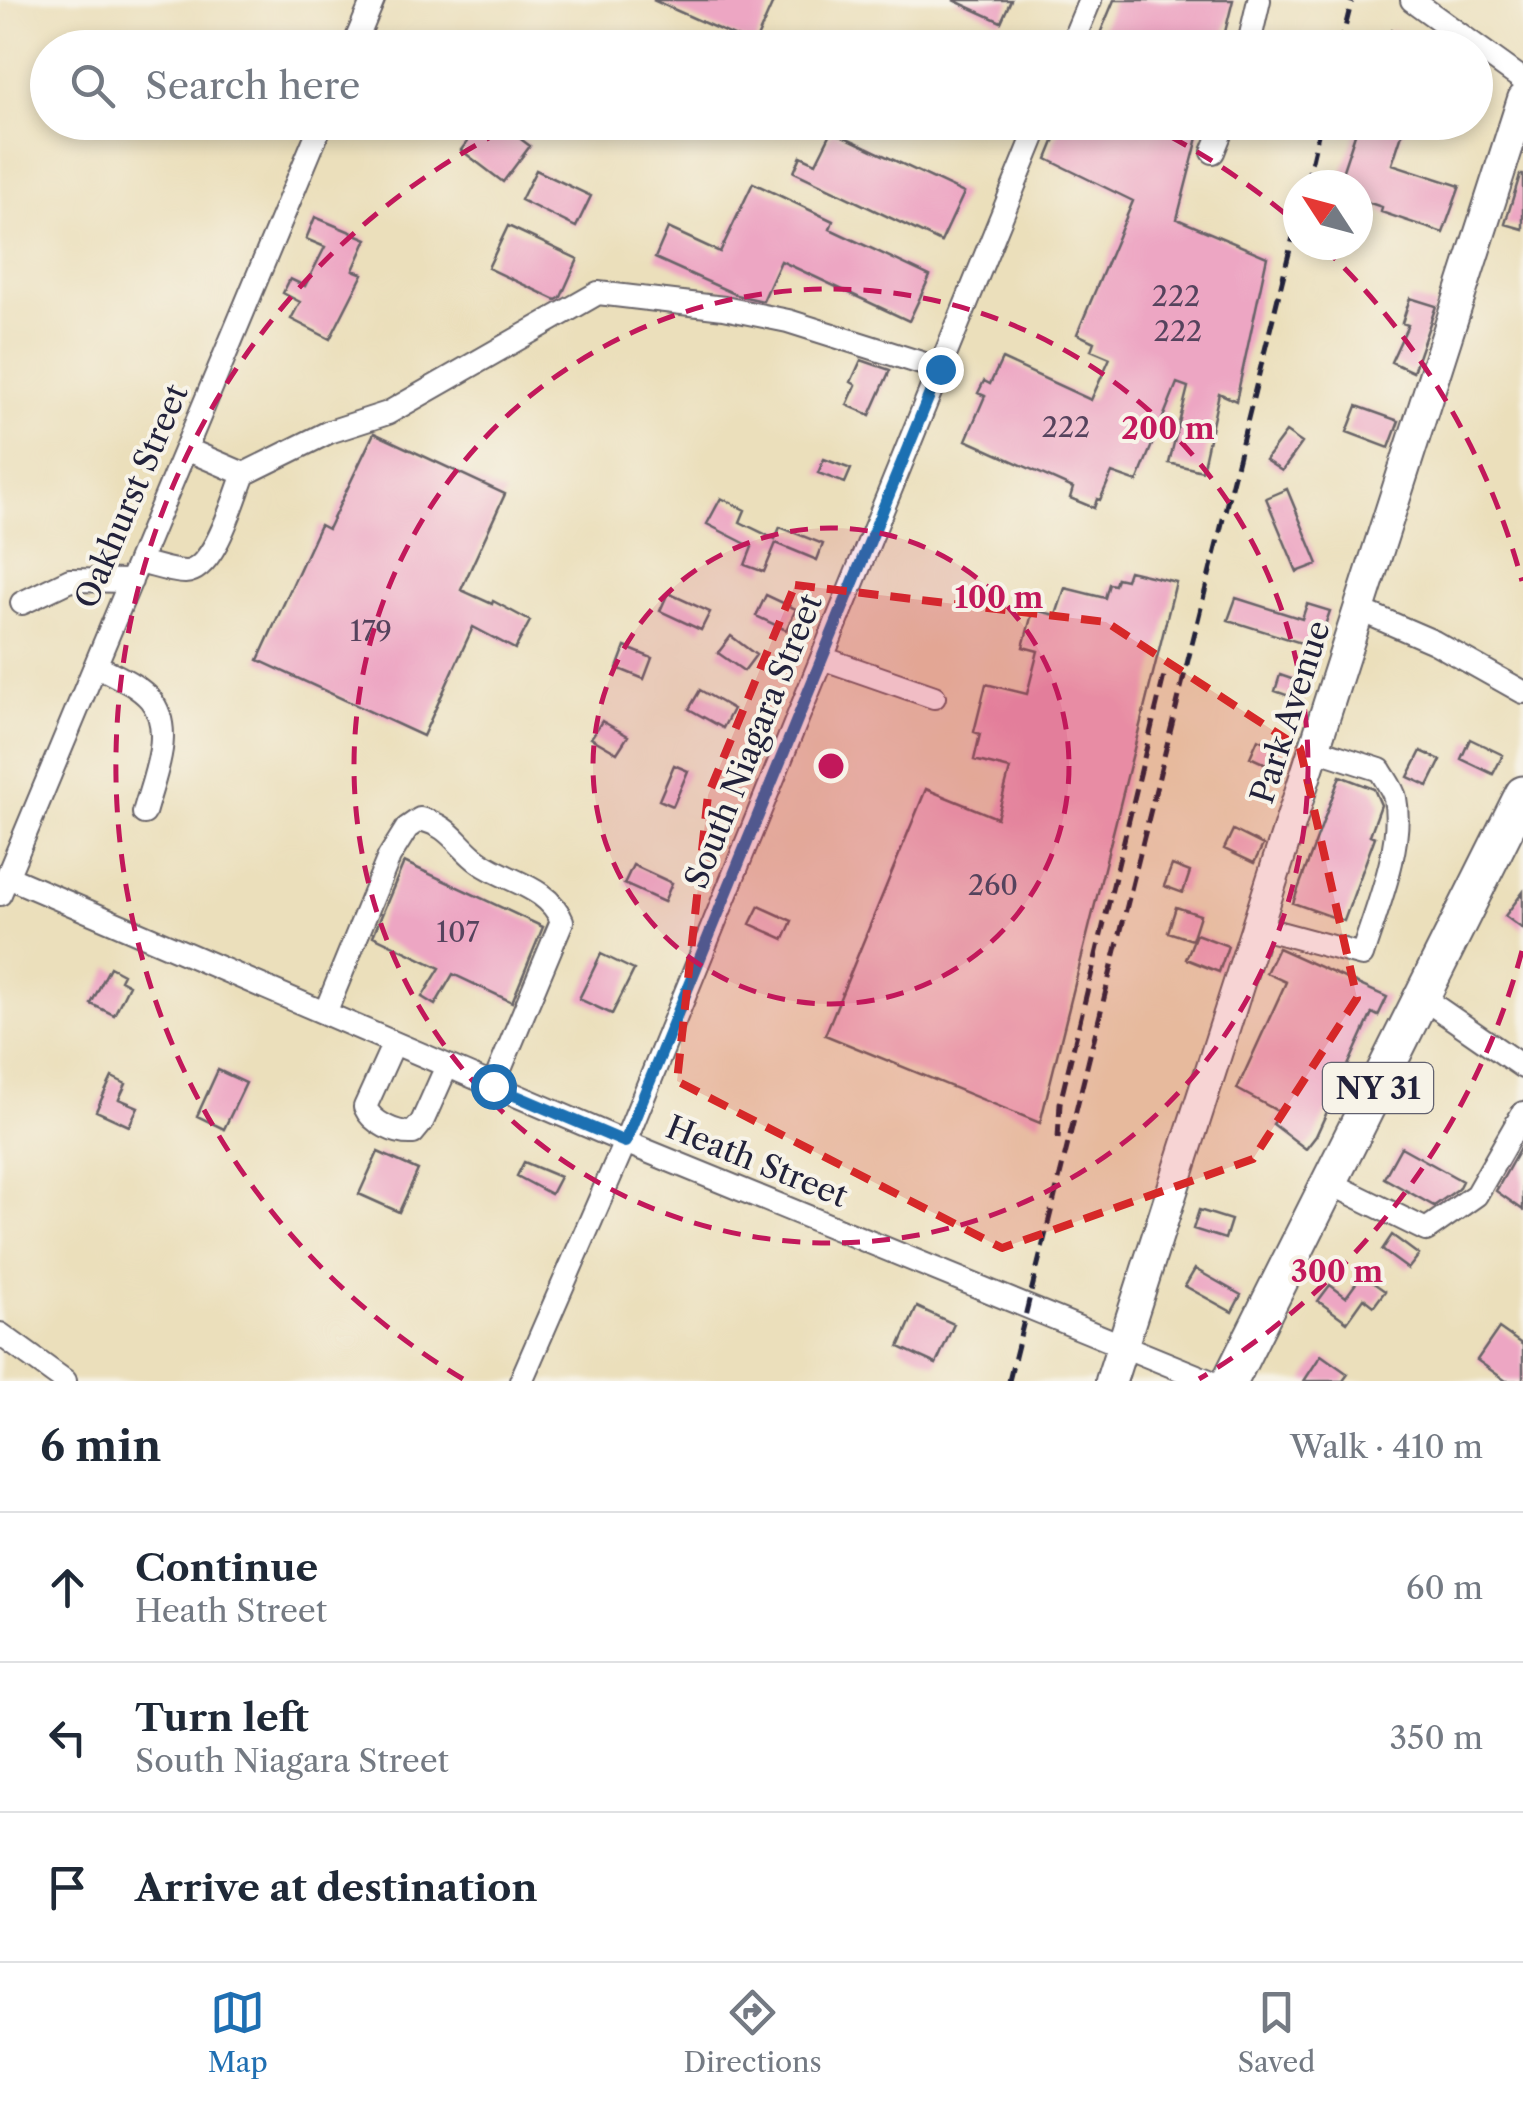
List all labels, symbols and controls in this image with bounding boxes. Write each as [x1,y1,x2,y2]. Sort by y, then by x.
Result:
search box [30,30,1493,140]
icon: search [65,58,120,113]
text: Search here [145,62,360,109]
north arrow [1283,170,1373,260]
house number: 222 [1152,279,1200,313]
house number: 222 [1154,314,1202,348]
route end [918,347,964,393]
street label: Oakhurst Street [66,378,196,614]
house number: 222 [1042,410,1090,444]
text: 200 m [1121,410,1215,447]
text: 100 m [955,579,1044,616]
street label: South Niagara Street [676,588,830,894]
house number: 179 [350,614,392,648]
street label: Park Avenue [1242,616,1338,808]
centre of rings [813,748,849,784]
house number: 260 [968,868,1018,902]
house number: 107 [436,915,480,949]
road number: NY 31 [1323,1063,1433,1113]
route start [471,1064,517,1110]
street label: Heath Street [661,1107,854,1215]
text: 300 m [1291,1253,1383,1290]
text: 6 min [40,1420,161,1472]
text: Walk · 410 m [1290,1427,1483,1466]
text: Continue [135,1544,318,1591]
icon: ahead [40,1560,95,1615]
text: 60 m [1406,1568,1483,1607]
text: Heath Street [135,1591,327,1630]
text: Turn left [135,1694,309,1741]
icon: left [40,1710,95,1765]
text: 350 m [1389,1718,1483,1757]
text: South Niagara Street [135,1741,449,1780]
icon: arrive [40,1860,95,1915]
text: Arrive at destination [135,1864,538,1911]
tab: Map [208,1985,268,2079]
tab: Directions [683,1985,822,2079]
tab: Saved [1237,1985,1315,2079]

